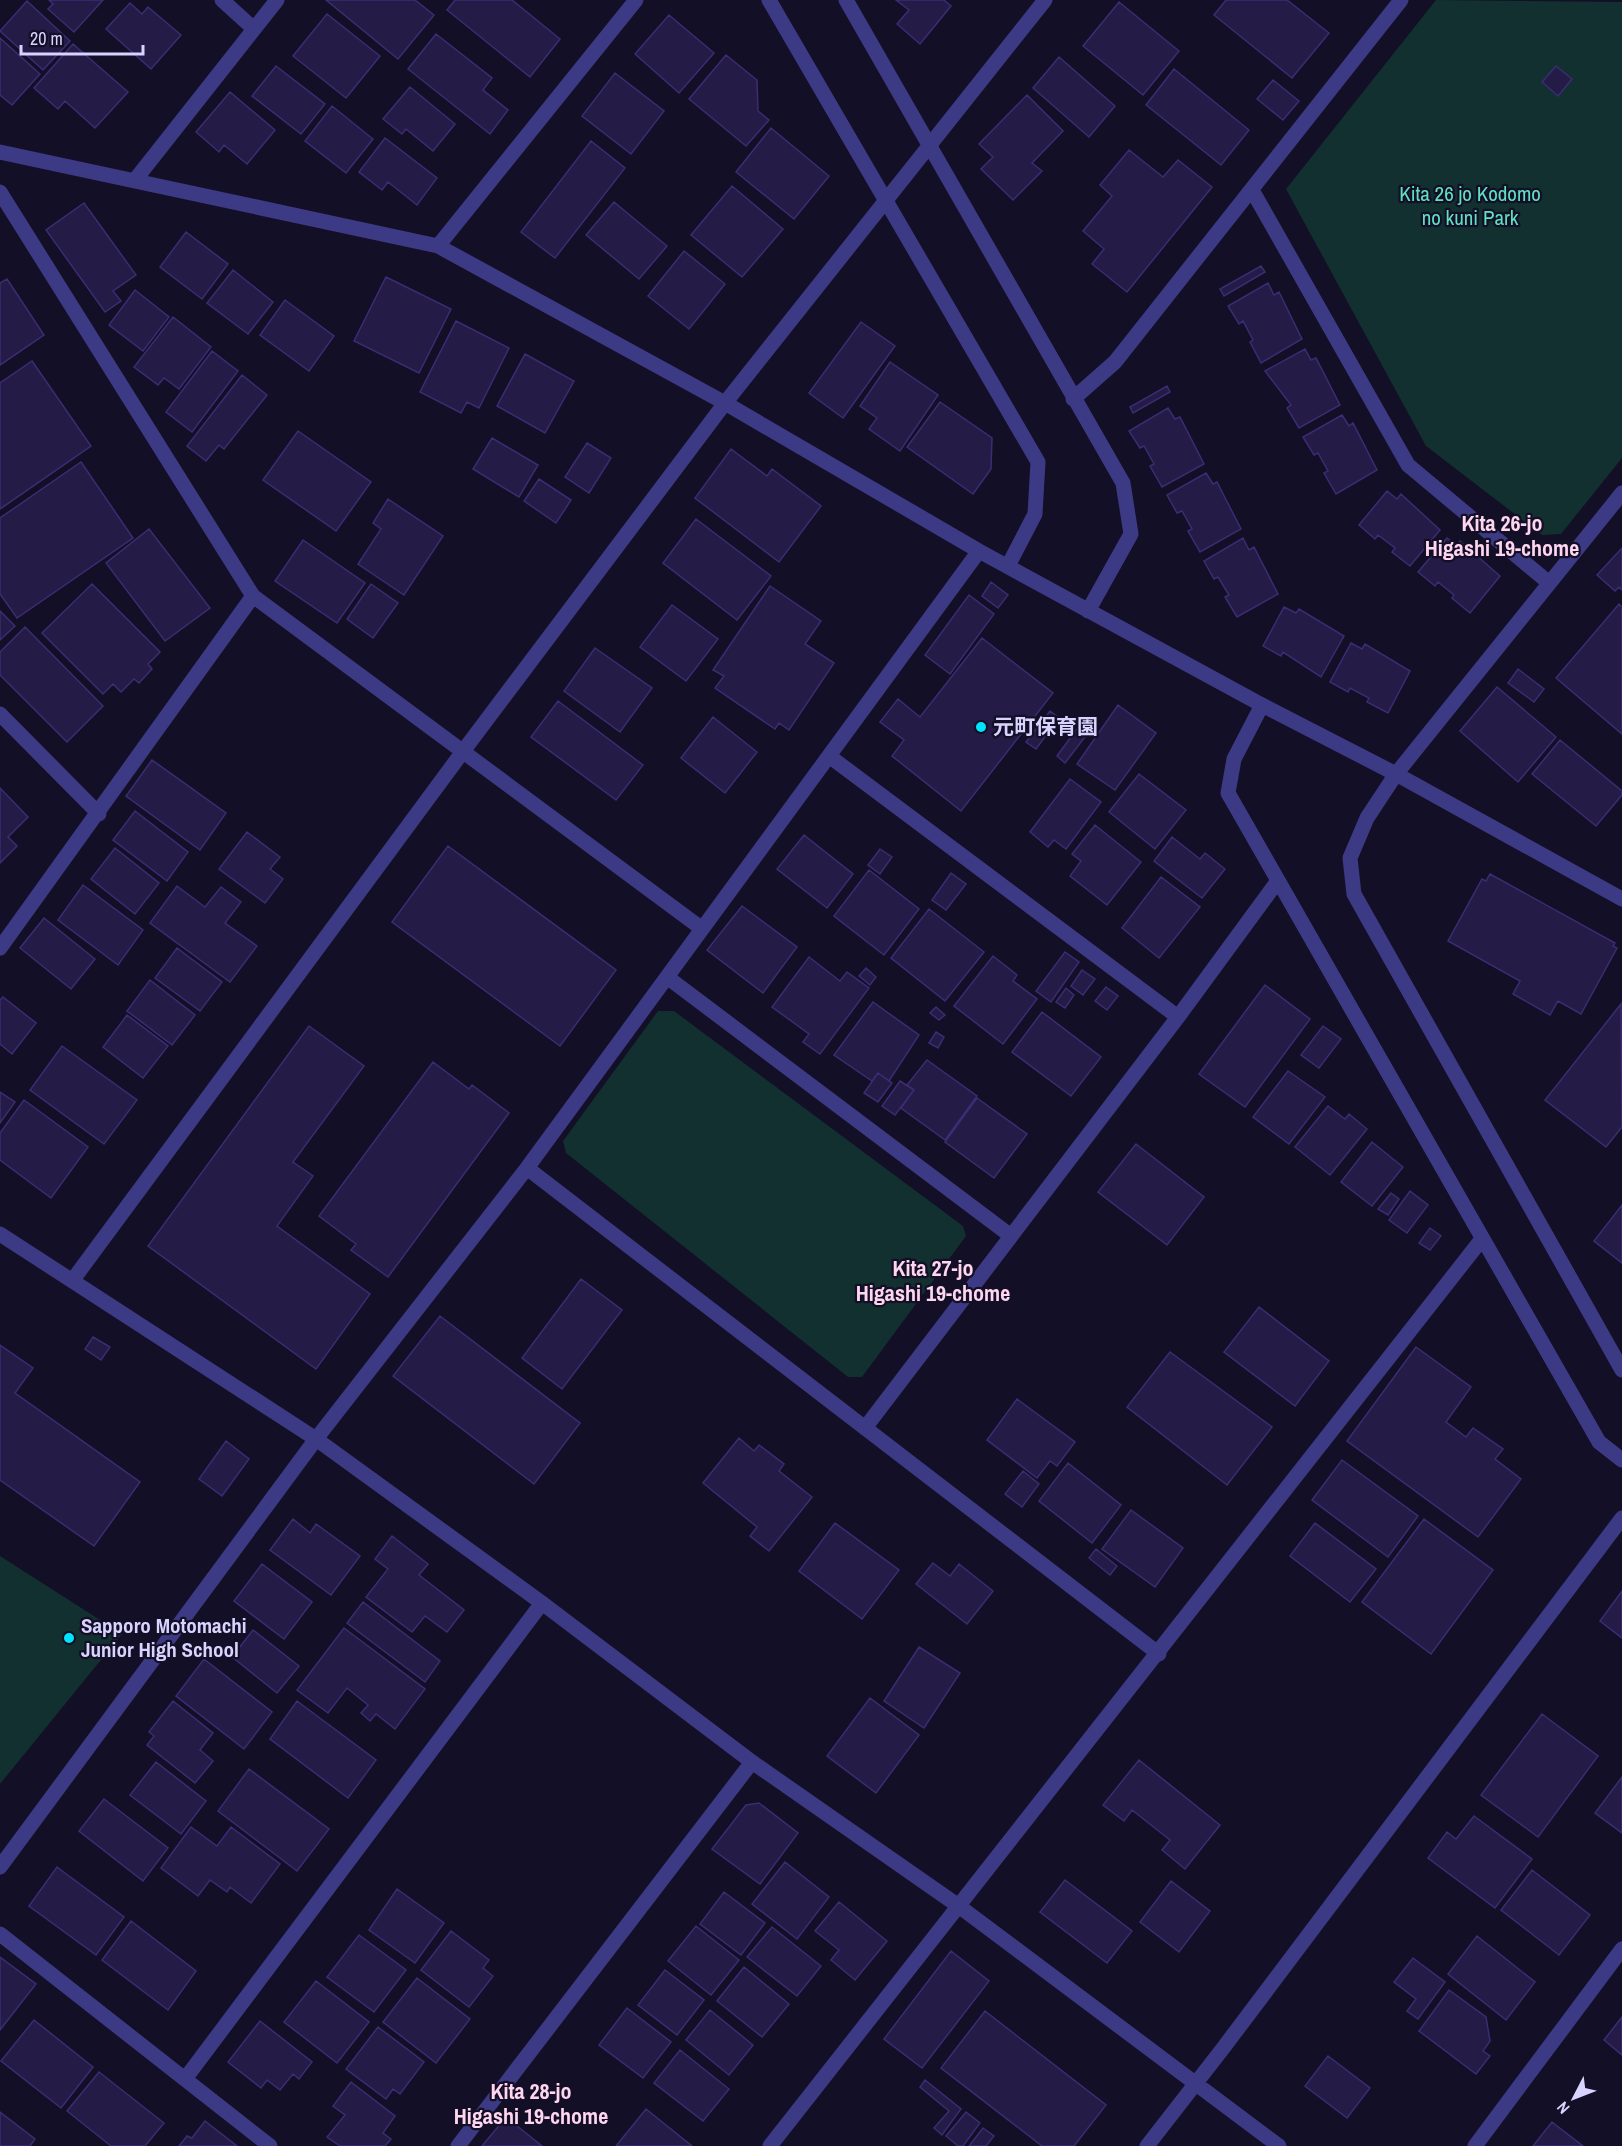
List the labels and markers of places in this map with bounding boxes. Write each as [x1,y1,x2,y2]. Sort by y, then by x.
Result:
place label: 元町保育園 [993,712,1098,741]
marker: 元町保育園 [974,720,988,734]
place label: Sapporo Motomachi Junior High School [81,1611,247,1664]
marker: Sapporo Motomachi Junior High School [62,1631,76,1645]

